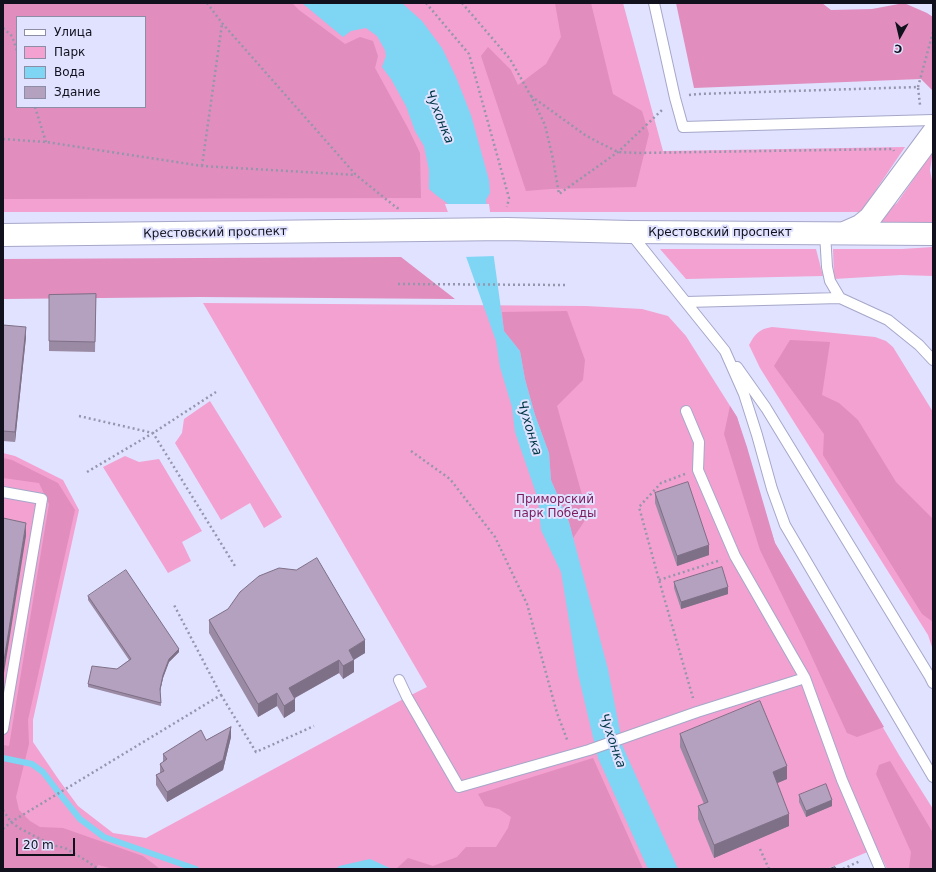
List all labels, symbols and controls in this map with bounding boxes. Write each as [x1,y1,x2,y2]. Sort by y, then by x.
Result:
legend [16,16,146,108]
north arrow [880,16,920,56]
text: Улица [54,25,92,39]
text: С [893,41,903,55]
text: Парк [54,45,85,59]
text: Вода [54,65,85,79]
text: Здание [54,85,100,99]
water label: Чухонка [421,88,457,146]
street label: Крестовский проспект [143,225,287,241]
street label: Крестовский проспект [648,226,792,240]
water label: Чухонка [513,399,545,457]
park label: Приморский парк Победы [514,493,596,521]
water label: Чухонка [595,712,629,770]
scale bar [18,830,77,856]
text: 20 m [23,838,54,852]

